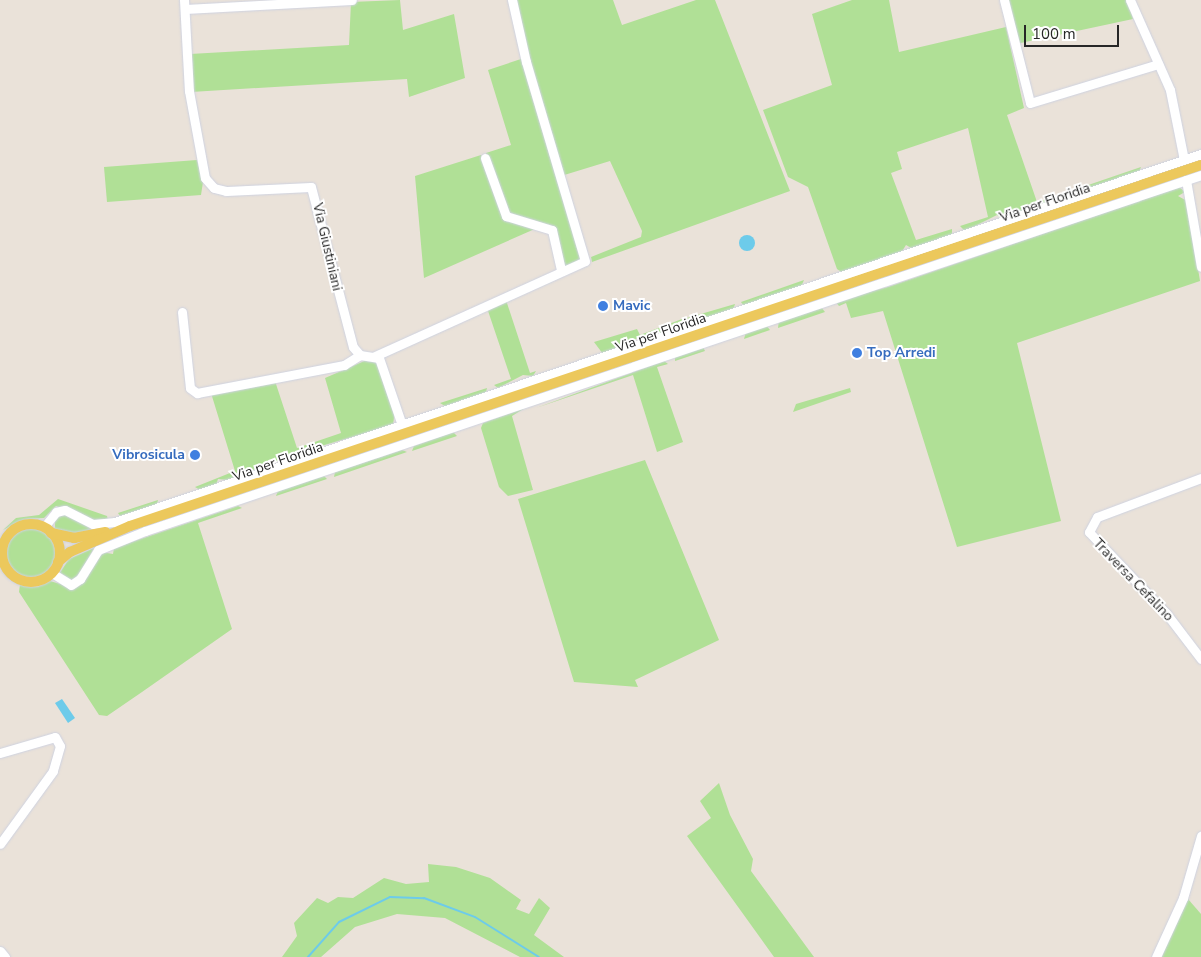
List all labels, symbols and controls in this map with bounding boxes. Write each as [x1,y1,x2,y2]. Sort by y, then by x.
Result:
scale bar [1026,15,1121,47]
text: 100 m [1032,24,1076,44]
street label: Via per Floridia [997,180,1093,226]
street label: Via Giustiniani [309,201,345,293]
place label: Mavic [613,298,650,314]
marker: Mavic [597,300,609,312]
street label: Via per Floridia [613,310,709,356]
place label: Top Arredi [867,345,936,361]
marker: Top Arredi [851,347,863,359]
street label: Via per Floridia [230,439,326,485]
place label: Vibrosicula [112,447,185,463]
marker: Vibrosicula [189,449,201,461]
street label: Traversa Cefalino [1089,535,1177,625]

